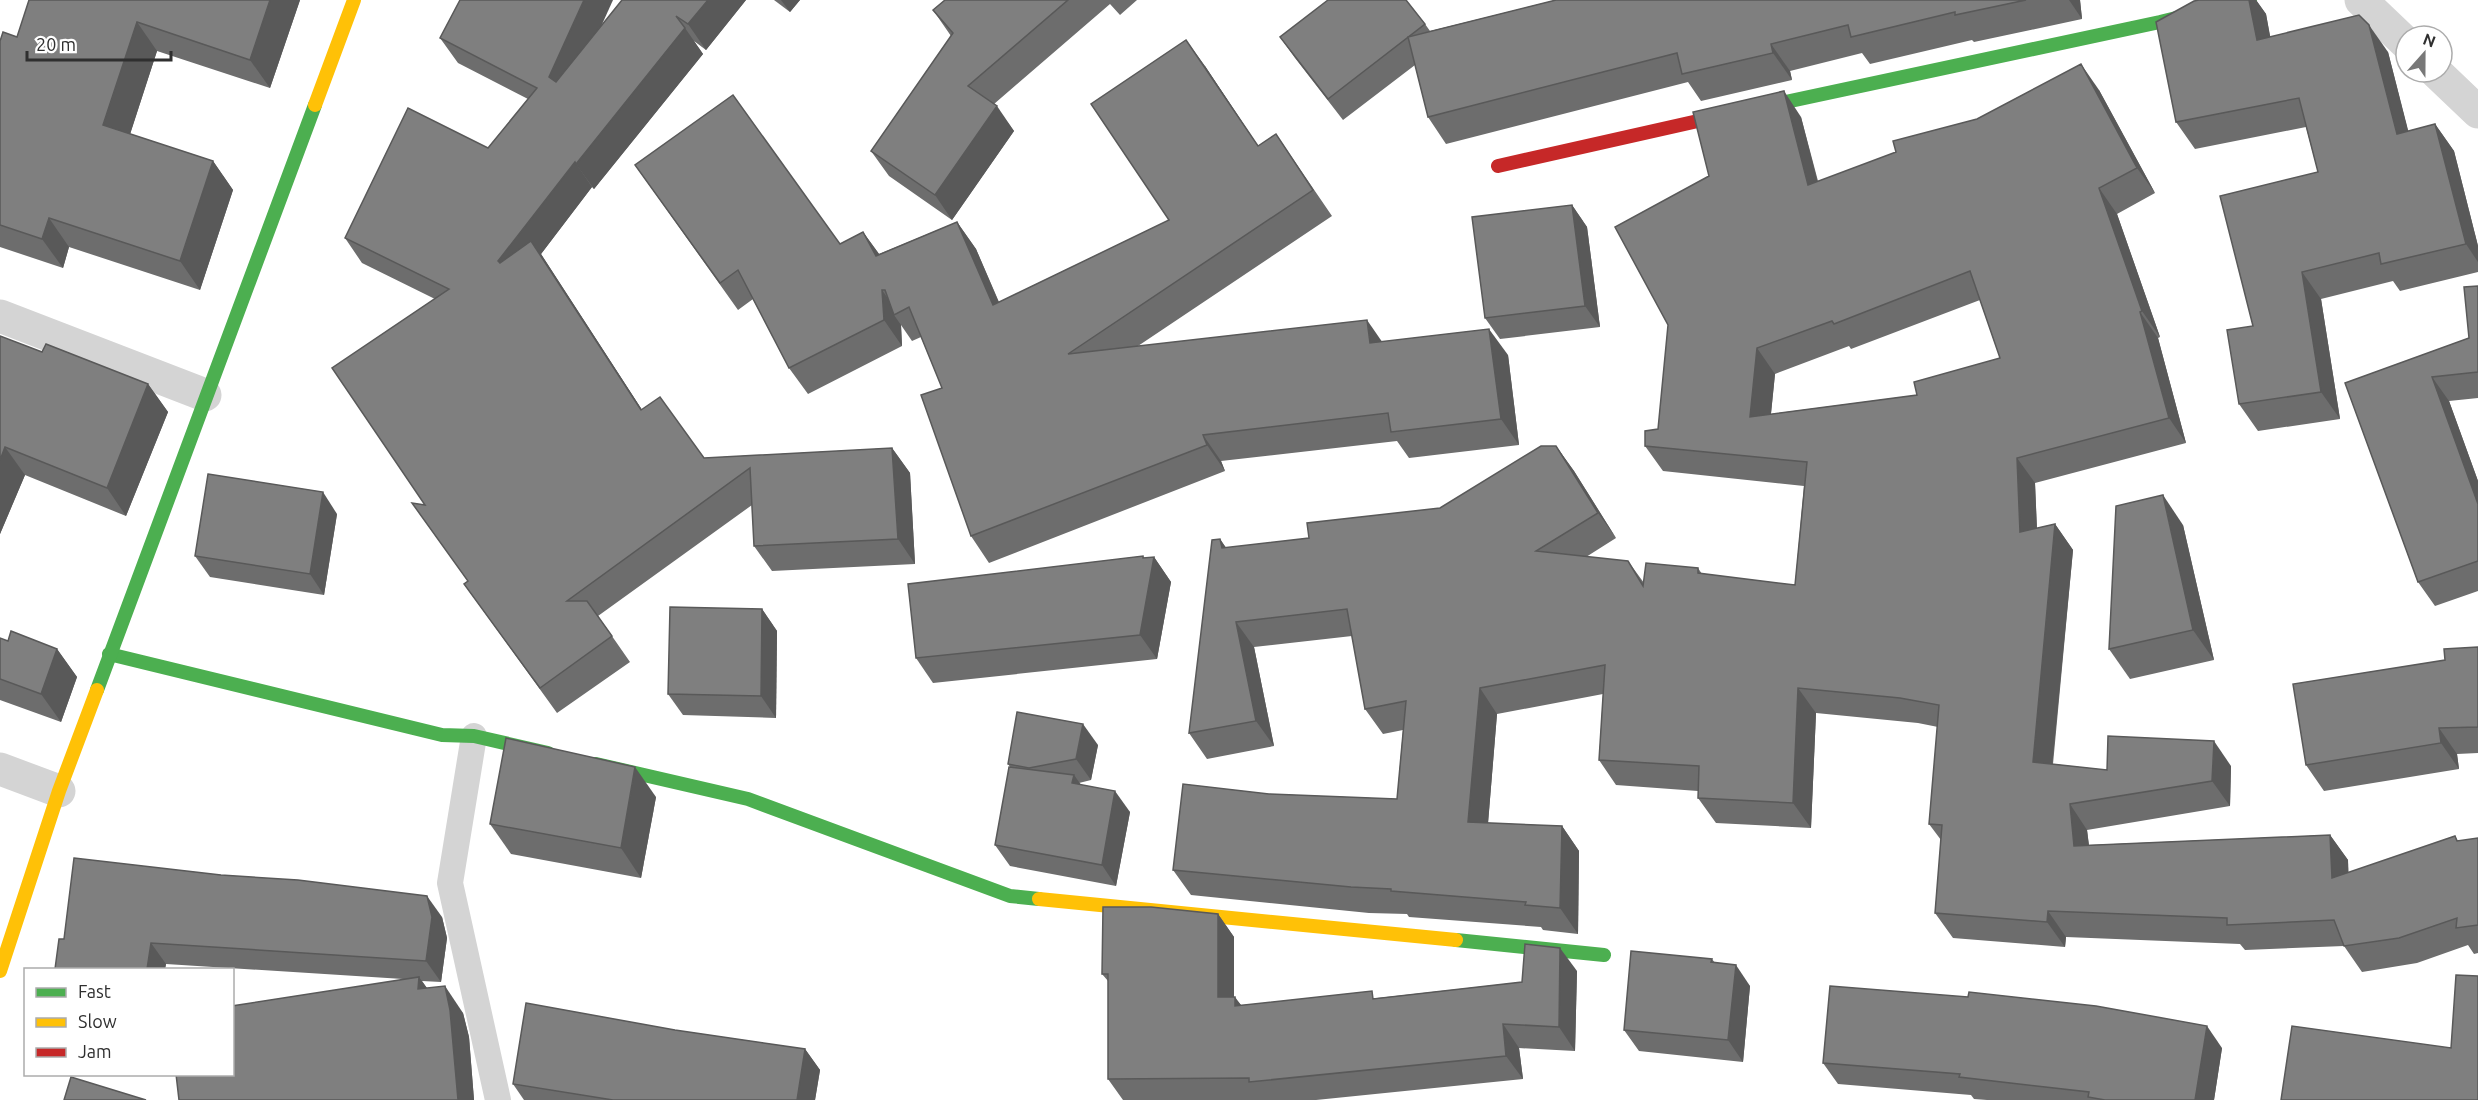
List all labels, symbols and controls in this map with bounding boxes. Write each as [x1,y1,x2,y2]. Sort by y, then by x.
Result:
scale bar [27,24,171,62]
north arrow [2394,24,2454,84]
text: N [2421,29,2438,51]
text: 20 m [36,34,76,54]
legend [24,968,234,1076]
text: Fast [78,981,111,1001]
text: Slow [78,1011,117,1031]
text: Jam [78,1041,112,1061]

